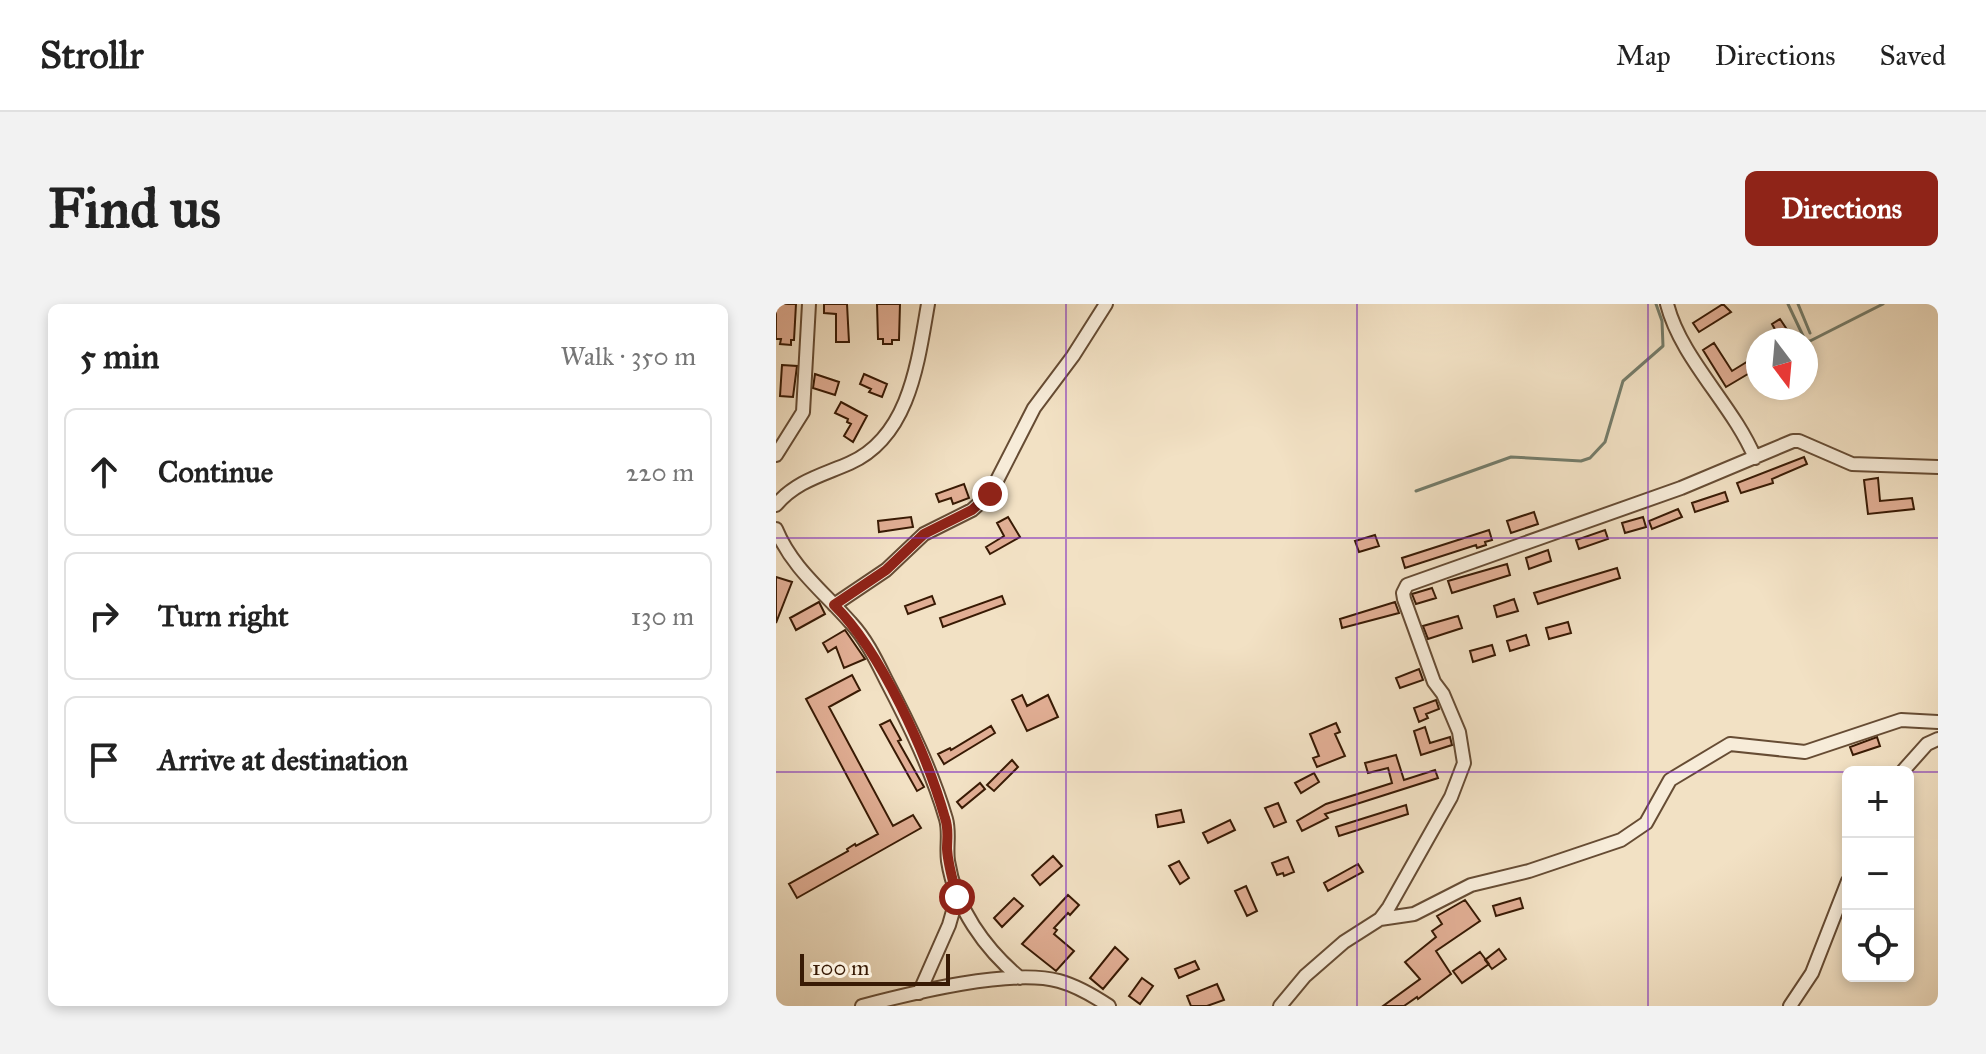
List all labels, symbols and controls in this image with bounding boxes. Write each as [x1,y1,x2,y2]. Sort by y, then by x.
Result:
text: Strollr [40,32,143,78]
text: Map [1616,38,1671,73]
text: Directions [1715,38,1836,73]
text: Saved [1880,38,1946,73]
button: Directions [1745,171,1938,246]
text: Find us [48,174,221,242]
north arrow [1746,328,1818,400]
text: 5 min [80,336,159,377]
text: Walk · 350 m [561,340,696,372]
icon: ahead [82,450,126,494]
text: Continue [158,454,273,490]
text: 220 m [626,456,694,488]
route end [972,476,1008,512]
icon: right [82,594,126,638]
text: Turn right [158,598,289,634]
text: 130 m [631,600,694,632]
icon: arrive [82,738,126,782]
text: Arrive at destination [158,742,408,778]
map controls [1842,766,1914,982]
button: + [1842,766,1914,838]
button: − [1842,838,1914,910]
route start [939,879,975,915]
button: locate [1842,910,1914,982]
scale bar [800,950,950,986]
text: 100 m [812,954,869,981]

